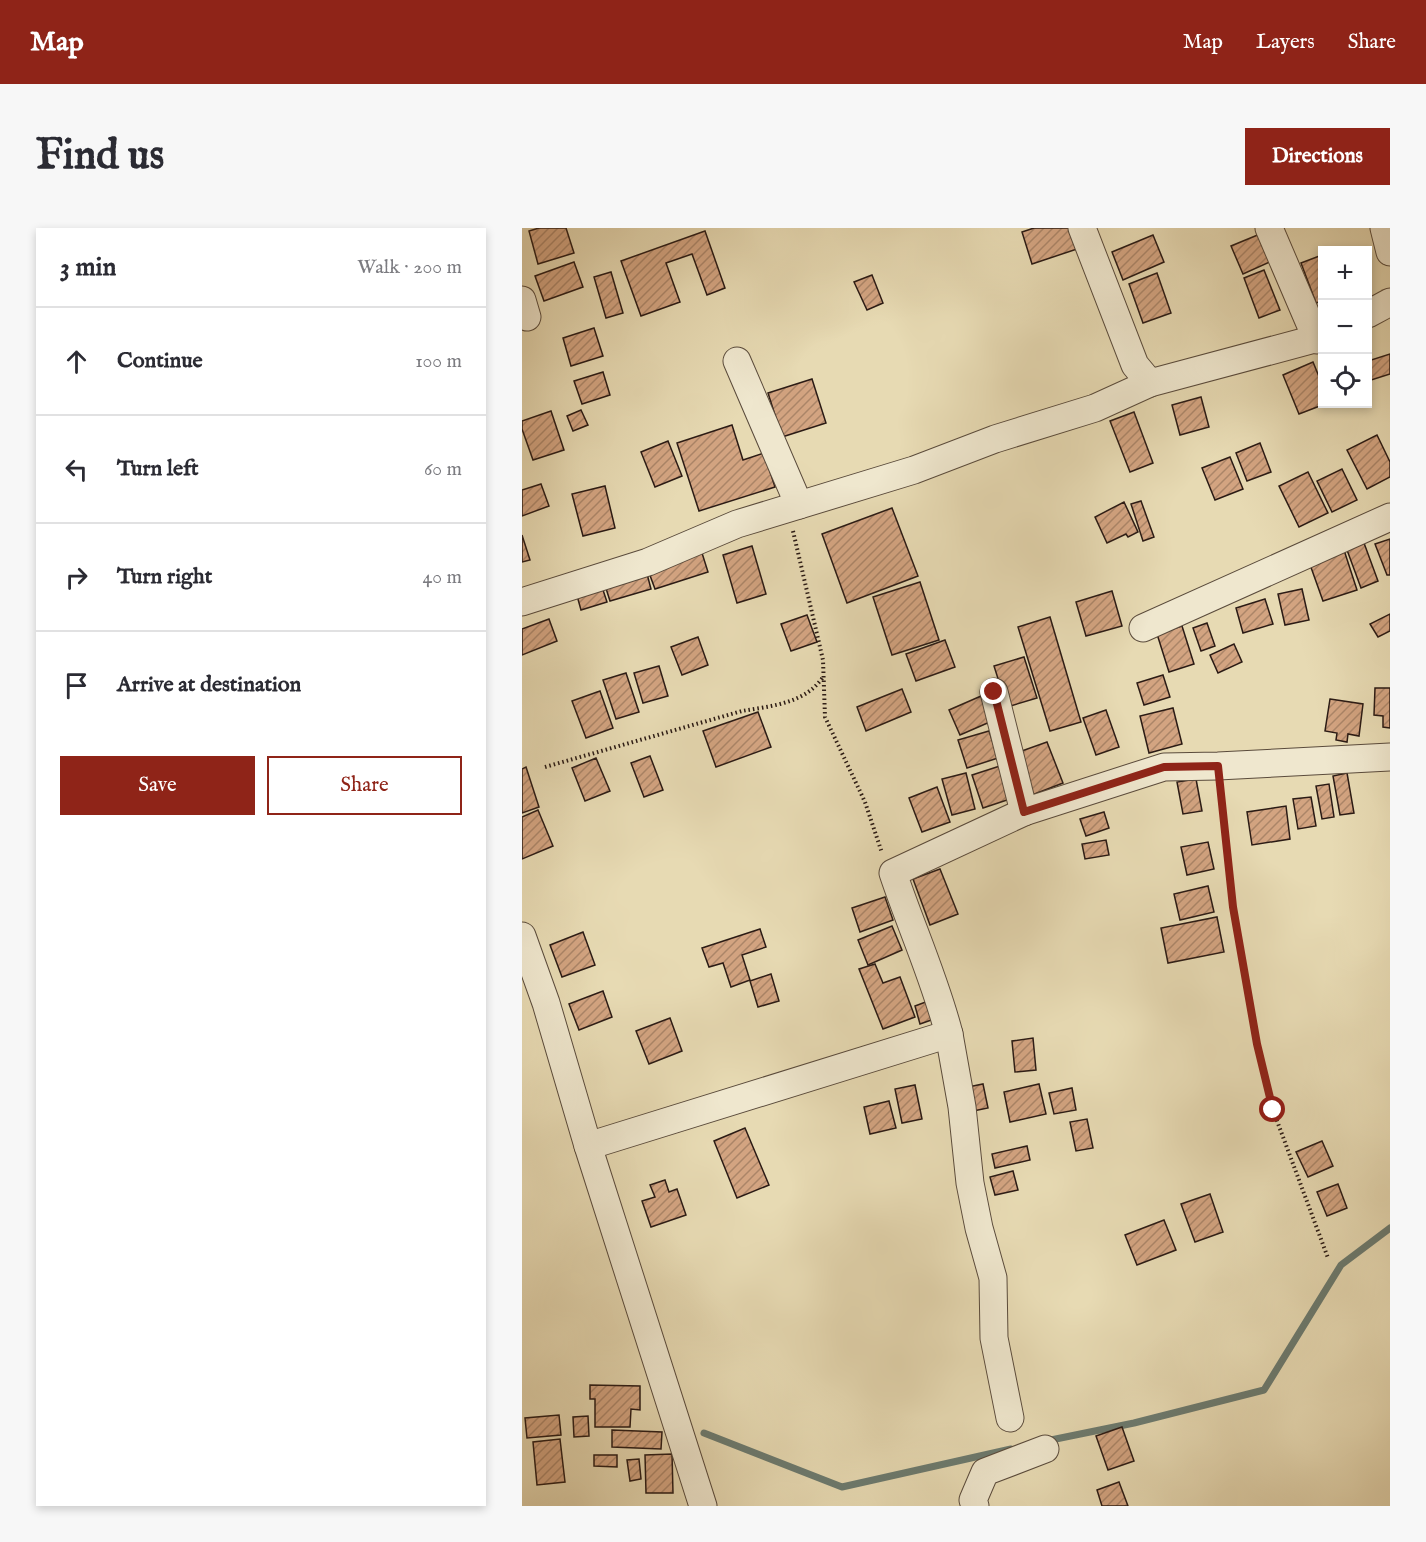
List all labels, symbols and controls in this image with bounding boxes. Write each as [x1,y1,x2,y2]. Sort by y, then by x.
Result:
text: Map [30,25,84,60]
text: Map [1183,29,1223,56]
text: Layers [1256,29,1315,56]
text: Share [1348,29,1396,56]
button: Directions [1245,128,1390,185]
text: Find us [36,130,164,183]
map controls [1318,246,1372,408]
button: + [1318,246,1372,300]
text: 3 min [60,251,116,284]
text: Walk · 200 m [357,255,462,280]
button: − [1318,300,1372,354]
icon: ahead [60,345,93,378]
text: Continue [117,347,203,375]
text: 100 m [415,349,462,374]
button: locate [1318,354,1372,408]
icon: left [60,453,93,486]
text: Turn left [117,455,199,483]
text: 60 m [424,457,462,482]
icon: right [60,561,93,594]
text: Turn right [117,563,212,591]
text: 40 m [423,565,462,590]
icon: arrive [60,669,93,702]
text: Arrive at destination [117,671,301,699]
route end [980,678,1006,704]
button: Save [60,756,255,815]
button: Share [267,756,462,815]
route start [1259,1096,1285,1122]

